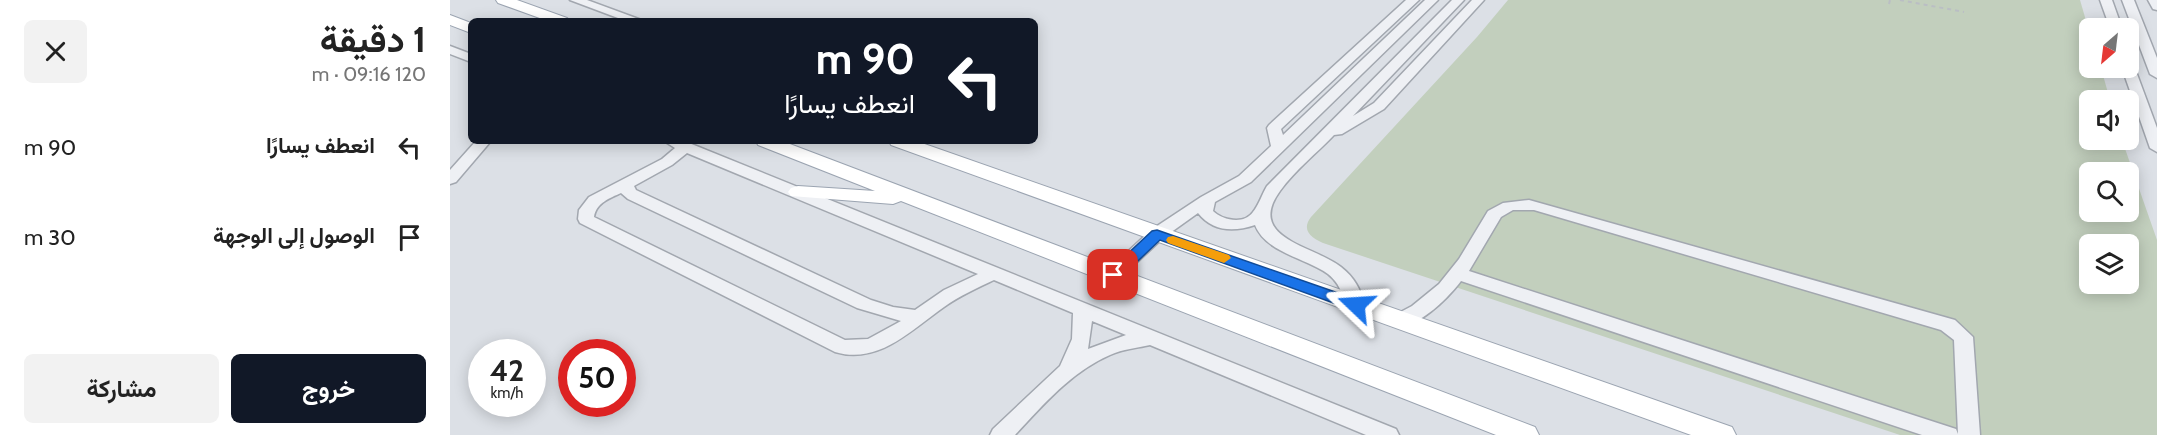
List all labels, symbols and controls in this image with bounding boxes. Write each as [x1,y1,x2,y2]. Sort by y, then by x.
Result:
text: 1 دقيقة [320,17,426,61]
north arrow [2079,18,2139,78]
map controls [2079,18,2139,294]
button: close [24,20,87,83]
text: 90 m [816,33,915,85]
icon: left [936,42,1014,120]
text: 120 m · 09:16 [312,62,426,86]
text: انعطف يسارًا [784,87,915,120]
button: sound [2079,90,2139,150]
icon: left [393,131,426,164]
text: انعطف يسارًا [266,132,375,159]
text: 90 m [24,134,76,161]
button: search [2079,162,2139,222]
icon: arrive [393,221,426,254]
text: الوصول إلى الوجهة [213,222,375,249]
text: 30 m [24,224,76,251]
button: layers [2079,234,2139,294]
pin [1087,249,1138,300]
icon: arrive [1096,258,1129,291]
position arrow [1324,273,1388,337]
speed limit sign: 50 [558,339,636,417]
text: 42 [490,352,524,389]
button: مشاركة [24,354,219,423]
button: خروج [231,354,426,423]
text: km/h [491,384,523,402]

